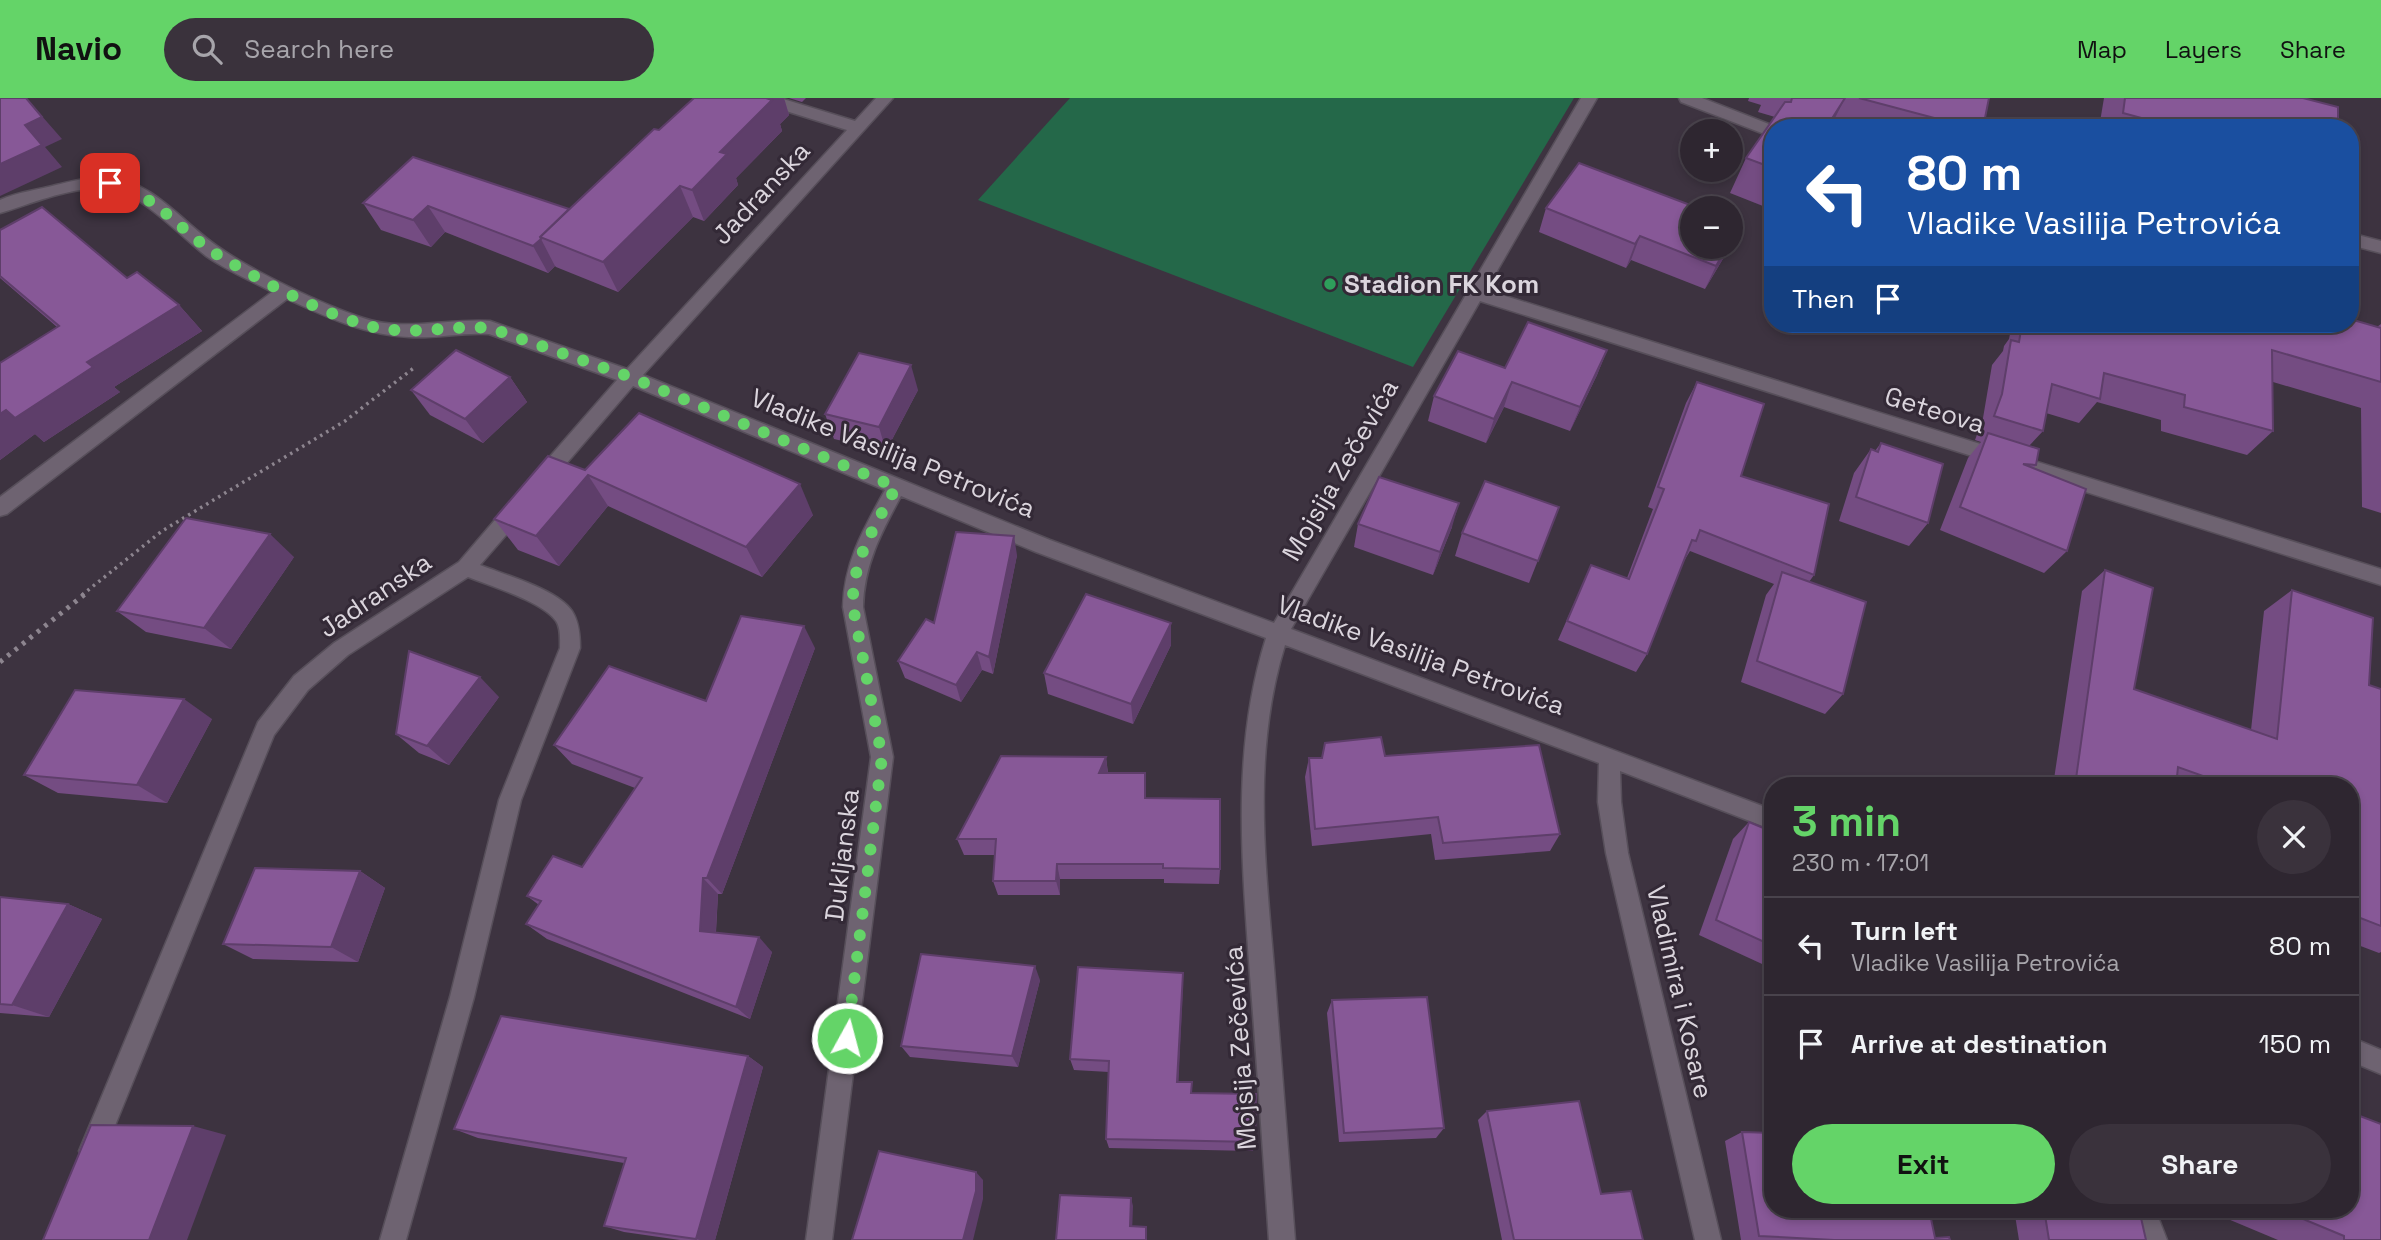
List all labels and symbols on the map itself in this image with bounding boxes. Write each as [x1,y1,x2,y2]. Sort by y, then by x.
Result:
street label: Jadranska [705,134,817,252]
pin [80,153,140,213]
place label: Stadion FK Kom [1344,267,1539,301]
marker: Stadion FK Kom [1322,276,1338,292]
street label: Mojsija Zečevića [1274,373,1406,567]
street label: Geteova [1881,379,1989,441]
street label: Vladike Vasilija Petrovića [746,380,1040,526]
street label: Jadranska [312,545,438,645]
street label: Vladike Vasilija Petrovića [1272,587,1570,723]
street label: Dukljanska [817,787,867,923]
street label: Vladimira i Kosare [1639,882,1721,1102]
street label: Mojsija Zečevića [1216,945,1264,1151]
position arrow [810,1001,884,1075]

